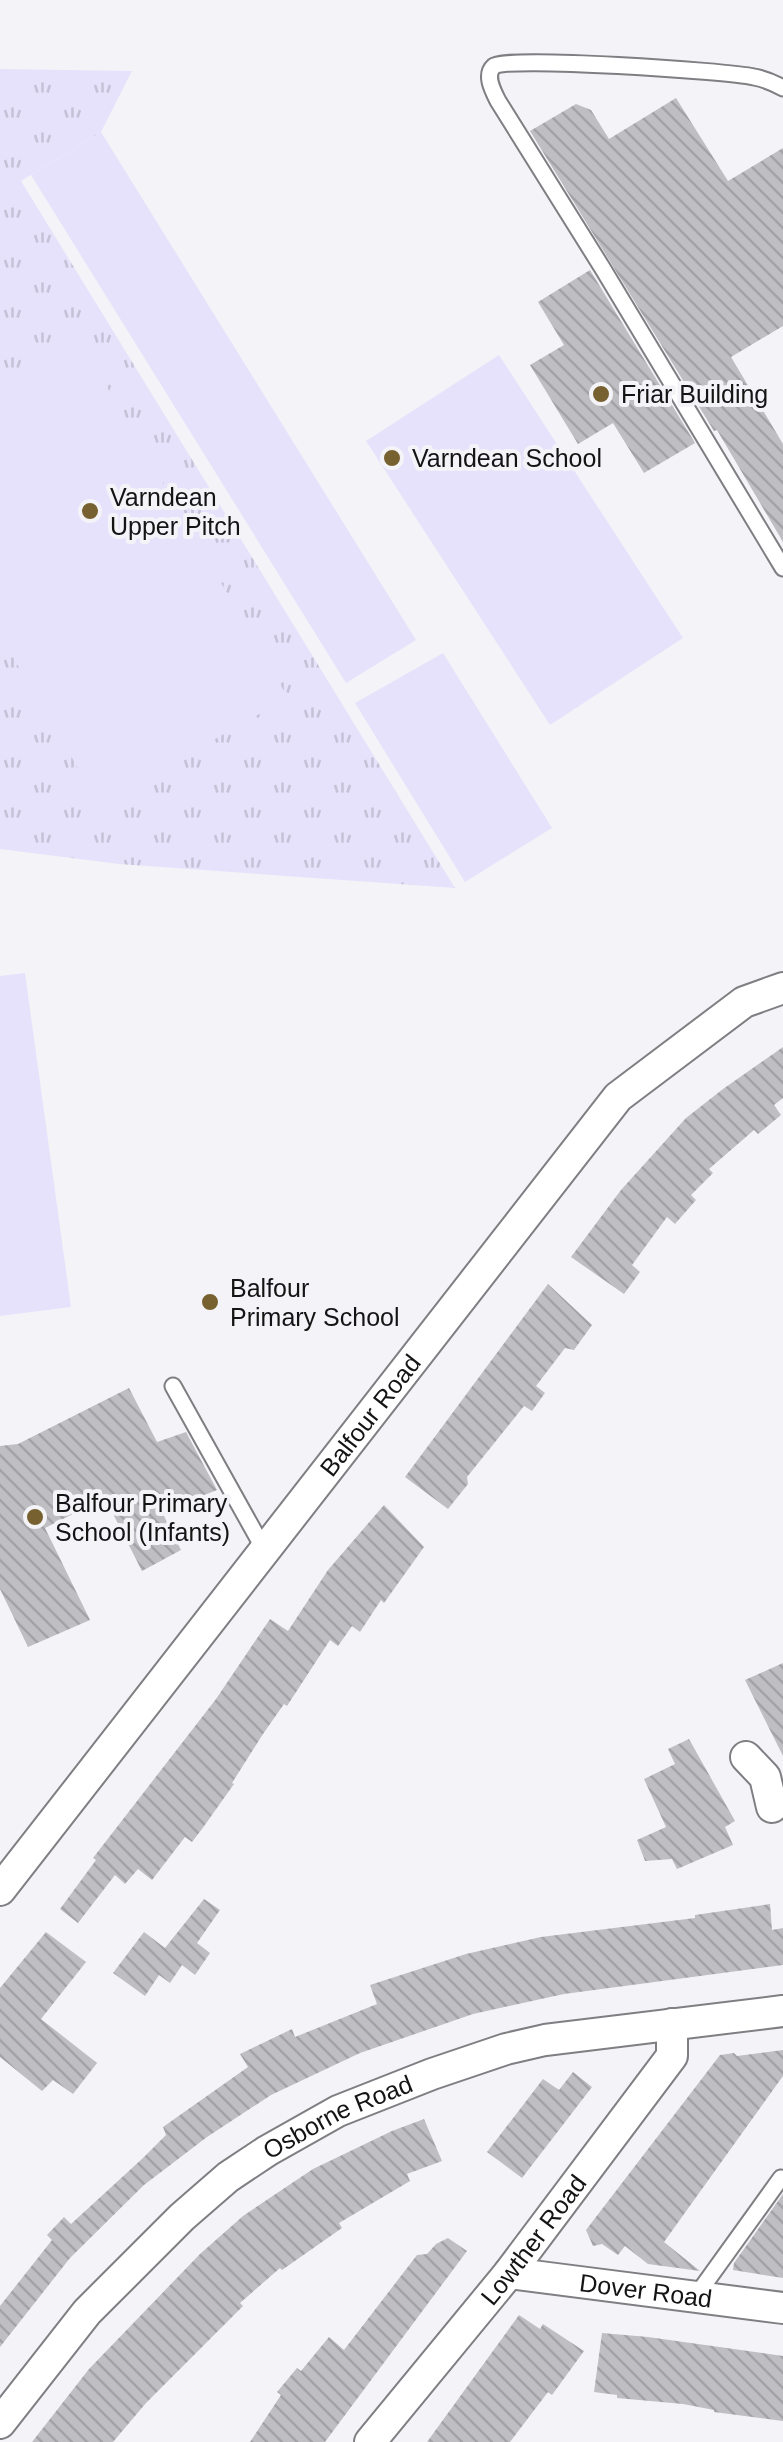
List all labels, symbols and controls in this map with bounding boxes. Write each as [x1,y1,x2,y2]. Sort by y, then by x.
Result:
place label: Friar Building [621,380,768,408]
marker: Friar Building [590,383,612,405]
place label: Varndean School [412,444,602,472]
marker: Varndean School [381,447,403,469]
place label: Varndean Upper Pitch [110,483,241,540]
marker: Varndean Upper Pitch [79,500,101,522]
place label: Balfour Primary School [230,1274,400,1331]
marker: Balfour Primary School [199,1291,221,1313]
street label: Balfour Road [314,1349,426,1481]
place label: Balfour Primary School (Infants) [55,1489,230,1546]
marker: Balfour Primary School (Infants) [24,1506,46,1528]
street label: Osborne Road [258,2069,416,2164]
street label: Lowther Road [475,2169,592,2310]
street label: Dover Road [578,2268,714,2313]

